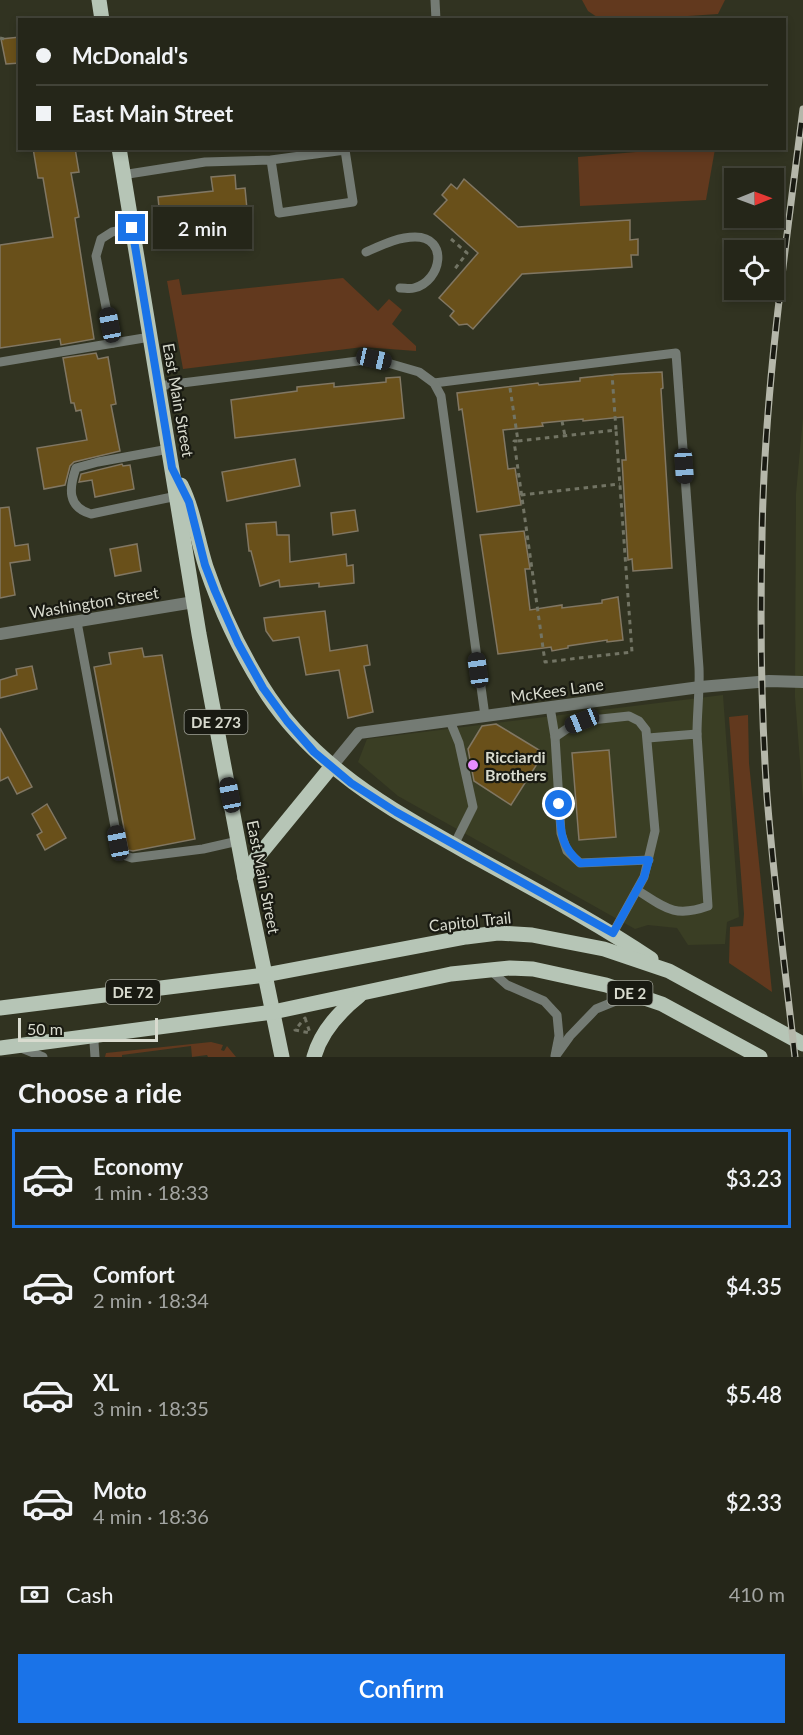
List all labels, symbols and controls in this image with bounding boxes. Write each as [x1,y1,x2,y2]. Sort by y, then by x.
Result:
text: McDonald's [72,42,188,69]
text: East Main Street [72,100,233,127]
north arrow [724,168,784,228]
map controls [724,168,784,300]
callout: 2 min [153,207,252,249]
route end [118,214,145,241]
text: 2 min [178,216,227,240]
button: locate [724,240,784,300]
car [98,306,122,344]
street label: East Main Street [160,342,198,459]
car [354,346,394,372]
car [674,447,694,485]
street label: Washington Street [28,582,160,622]
car [467,651,489,689]
street label: McKees Lane [509,674,605,706]
car [562,706,602,736]
road number: DE 273 [184,710,248,734]
place label: Ricciardi Brothers [485,747,547,784]
marker: Ricciardi Brothers [466,758,480,772]
car [218,776,242,814]
route start [545,790,572,817]
street label: East Main Street [244,819,284,936]
car [106,824,130,862]
street label: Capitol Trail [428,907,512,935]
road number: DE 72 [106,980,160,1004]
road number: DE 2 [608,981,652,1005]
scale bar [18,1015,158,1042]
text: 50 m [27,1019,63,1038]
text: Choose a ride [18,1076,182,1109]
icon: car [21,1152,75,1206]
text: Economy [93,1153,183,1180]
text: $3.23 [726,1165,782,1192]
text: 1 min · 18:33 [93,1180,209,1204]
icon: car [21,1260,75,1314]
text: Comfort [93,1261,175,1288]
text: $4.35 [726,1273,782,1300]
text: 2 min · 18:34 [93,1288,209,1312]
icon: car [21,1368,75,1422]
text: XL [93,1369,119,1396]
text: $5.48 [726,1381,782,1408]
text: 3 min · 18:35 [93,1396,209,1420]
icon: car [21,1476,75,1530]
text: Moto [93,1477,147,1504]
text: $2.33 [726,1489,782,1516]
text: 4 min · 18:36 [93,1504,209,1528]
icon: cash [18,1578,51,1611]
text: Cash [66,1581,113,1608]
text: 410 m [729,1582,785,1606]
button: Confirm [18,1654,785,1723]

